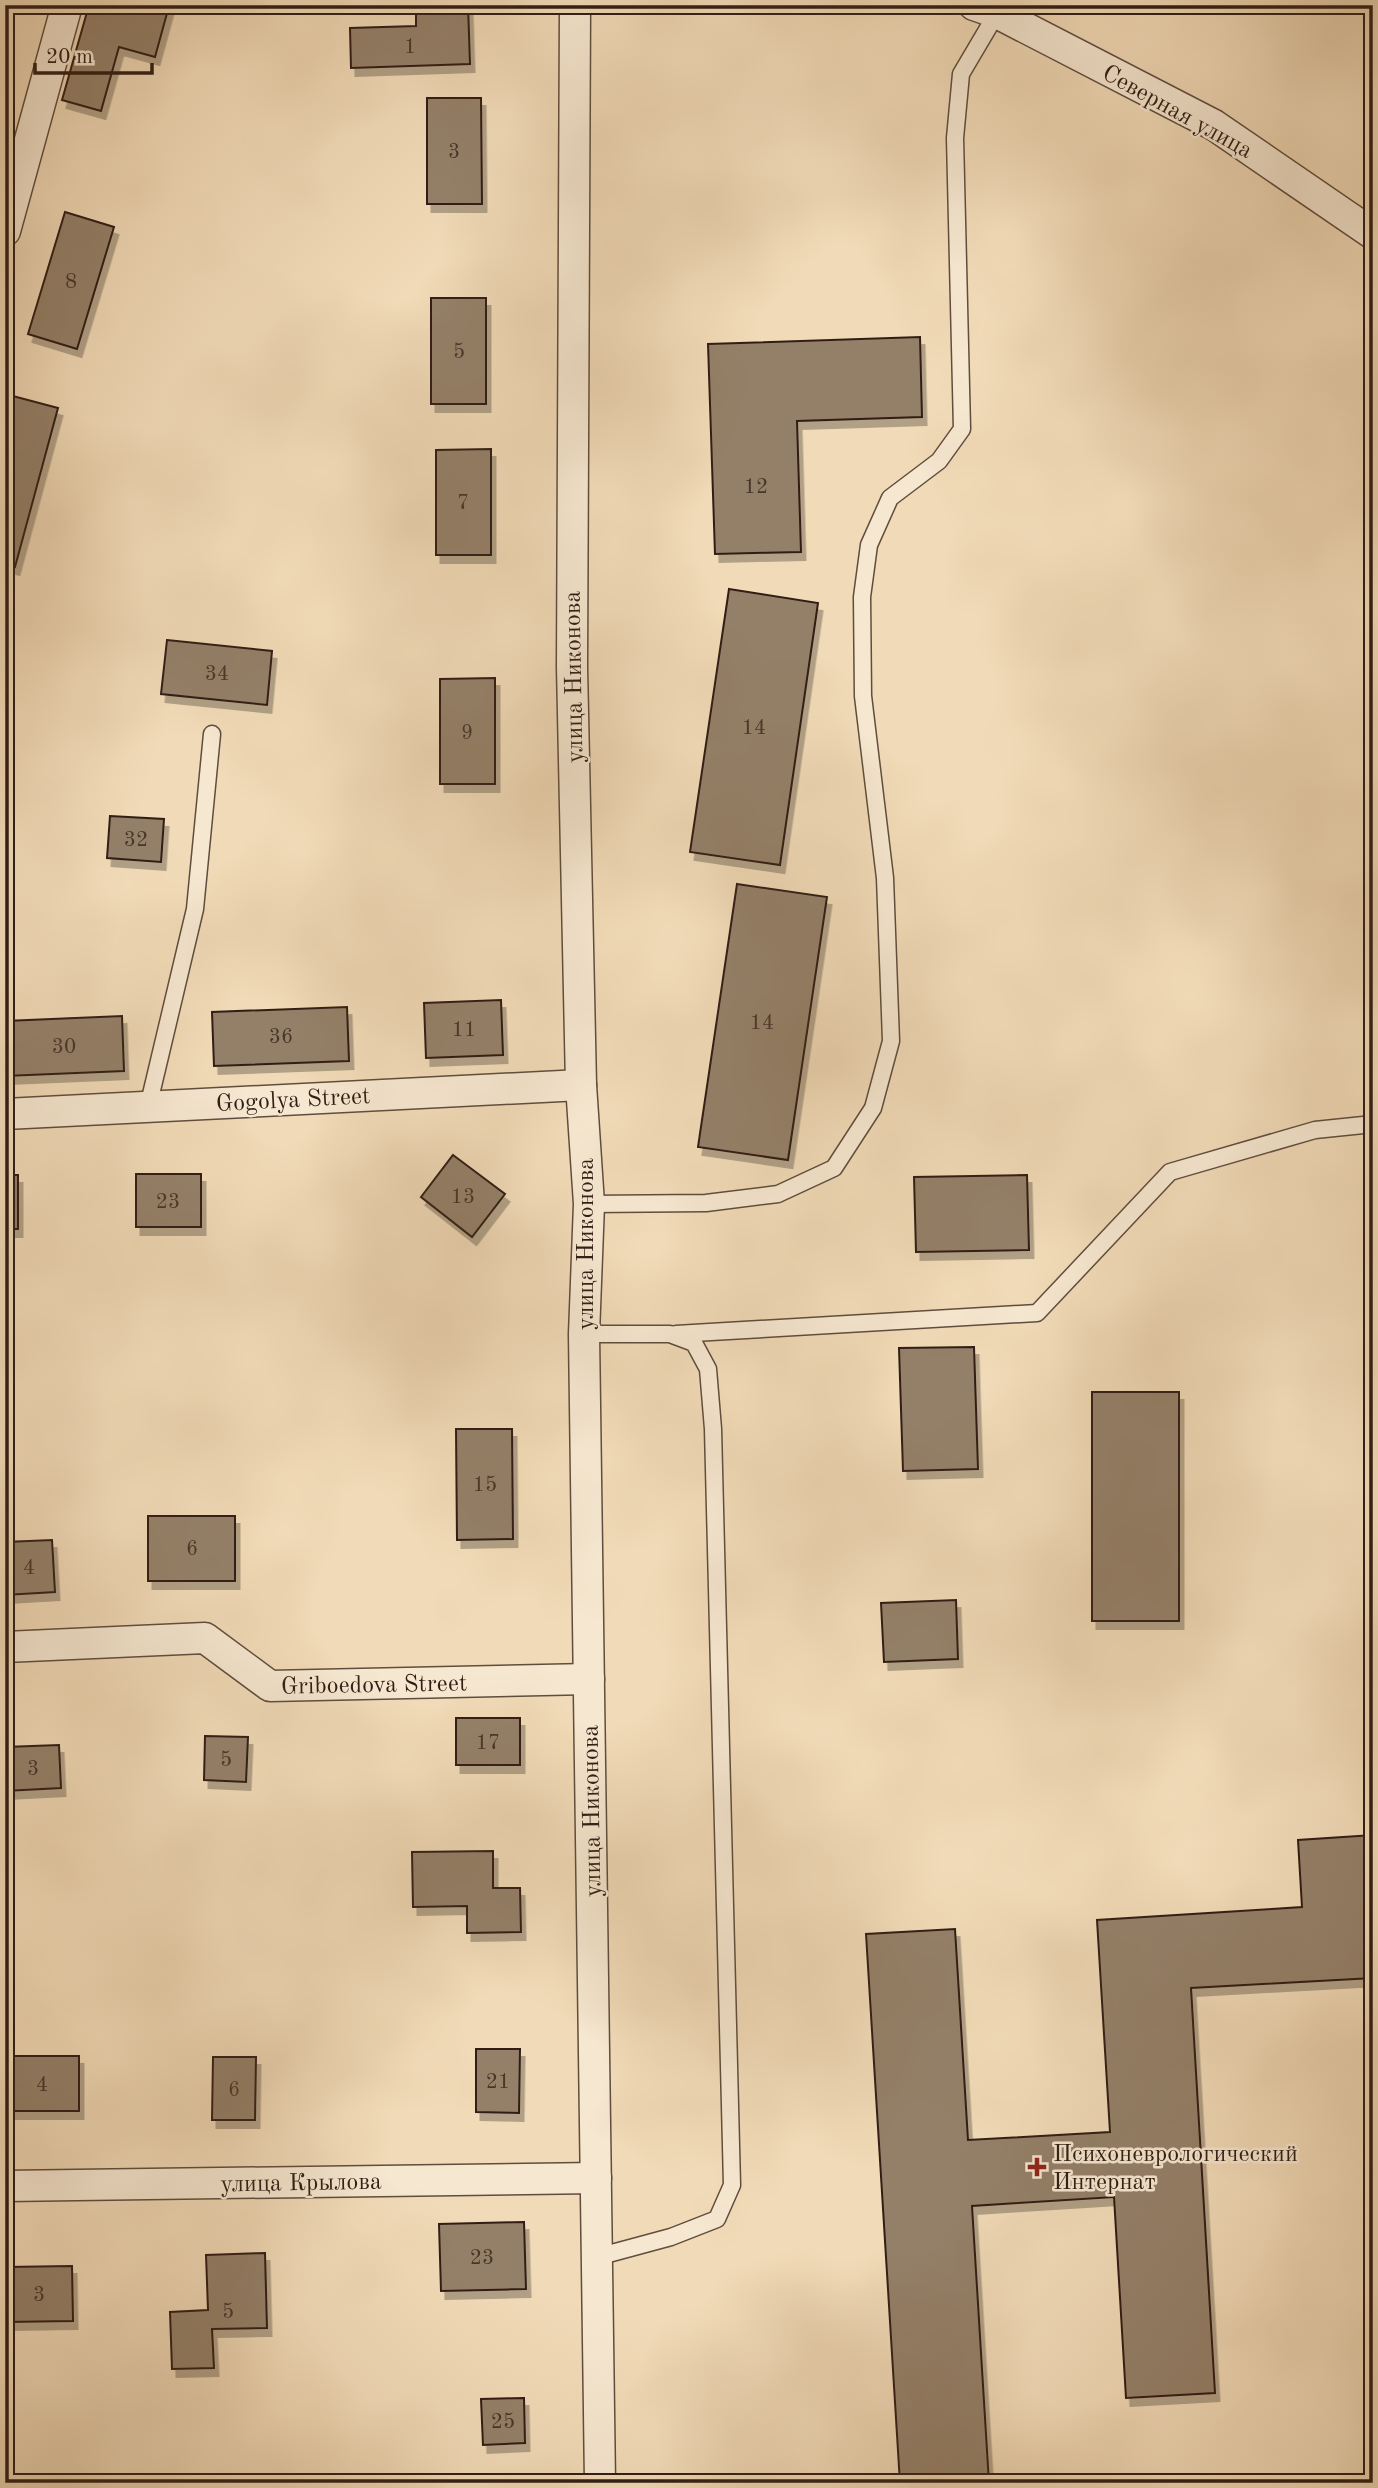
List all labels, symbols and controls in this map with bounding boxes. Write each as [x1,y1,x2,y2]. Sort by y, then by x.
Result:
scale bar [35,32,152,76]
house number: 1 [404,37,416,58]
text: 20 m [46,47,93,68]
street label: Северная улица [1098,62,1256,164]
house number: 3 [448,142,460,163]
house number: 8 [65,272,77,293]
house number: 5 [453,342,465,363]
house number: 12 [744,477,768,498]
house number: 7 [457,493,469,514]
street label: улица Никонова [561,590,589,763]
house number: 34 [205,664,229,685]
house number: 14 [742,718,766,739]
house number: 9 [461,723,473,744]
house number: 32 [124,830,148,851]
house number: 14 [750,1013,774,1034]
house number: 11 [452,1020,476,1041]
house number: 36 [269,1027,293,1048]
house number: 30 [52,1037,76,1058]
street label: Gogolya Street [215,1085,371,1117]
street label: улица Никонова [575,1158,599,1330]
house number: 13 [451,1187,475,1208]
house number: 23 [156,1192,180,1213]
house number: 15 [473,1475,497,1496]
house number: 6 [186,1539,198,1560]
house number: 4 [23,1558,35,1579]
street label: Griboedova Street [281,1672,467,1700]
street label: улица Никонова [579,1724,607,1897]
house number: 17 [476,1733,500,1754]
house number: 5 [220,1750,232,1771]
house number: 3 [27,1759,39,1780]
house number: 21 [486,2072,510,2093]
house number: 4 [36,2075,48,2096]
house number: 6 [228,2080,240,2101]
place label: Психоневрологический Интернат [1053,2143,1298,2195]
marker: Психоневрологический Интернат [1027,2157,1047,2177]
street label: улица Крылова [220,2171,382,2197]
house number: 23 [470,2248,494,2269]
house number: 3 [33,2285,45,2306]
house number: 5 [222,2302,234,2323]
house number: 25 [491,2412,515,2433]

